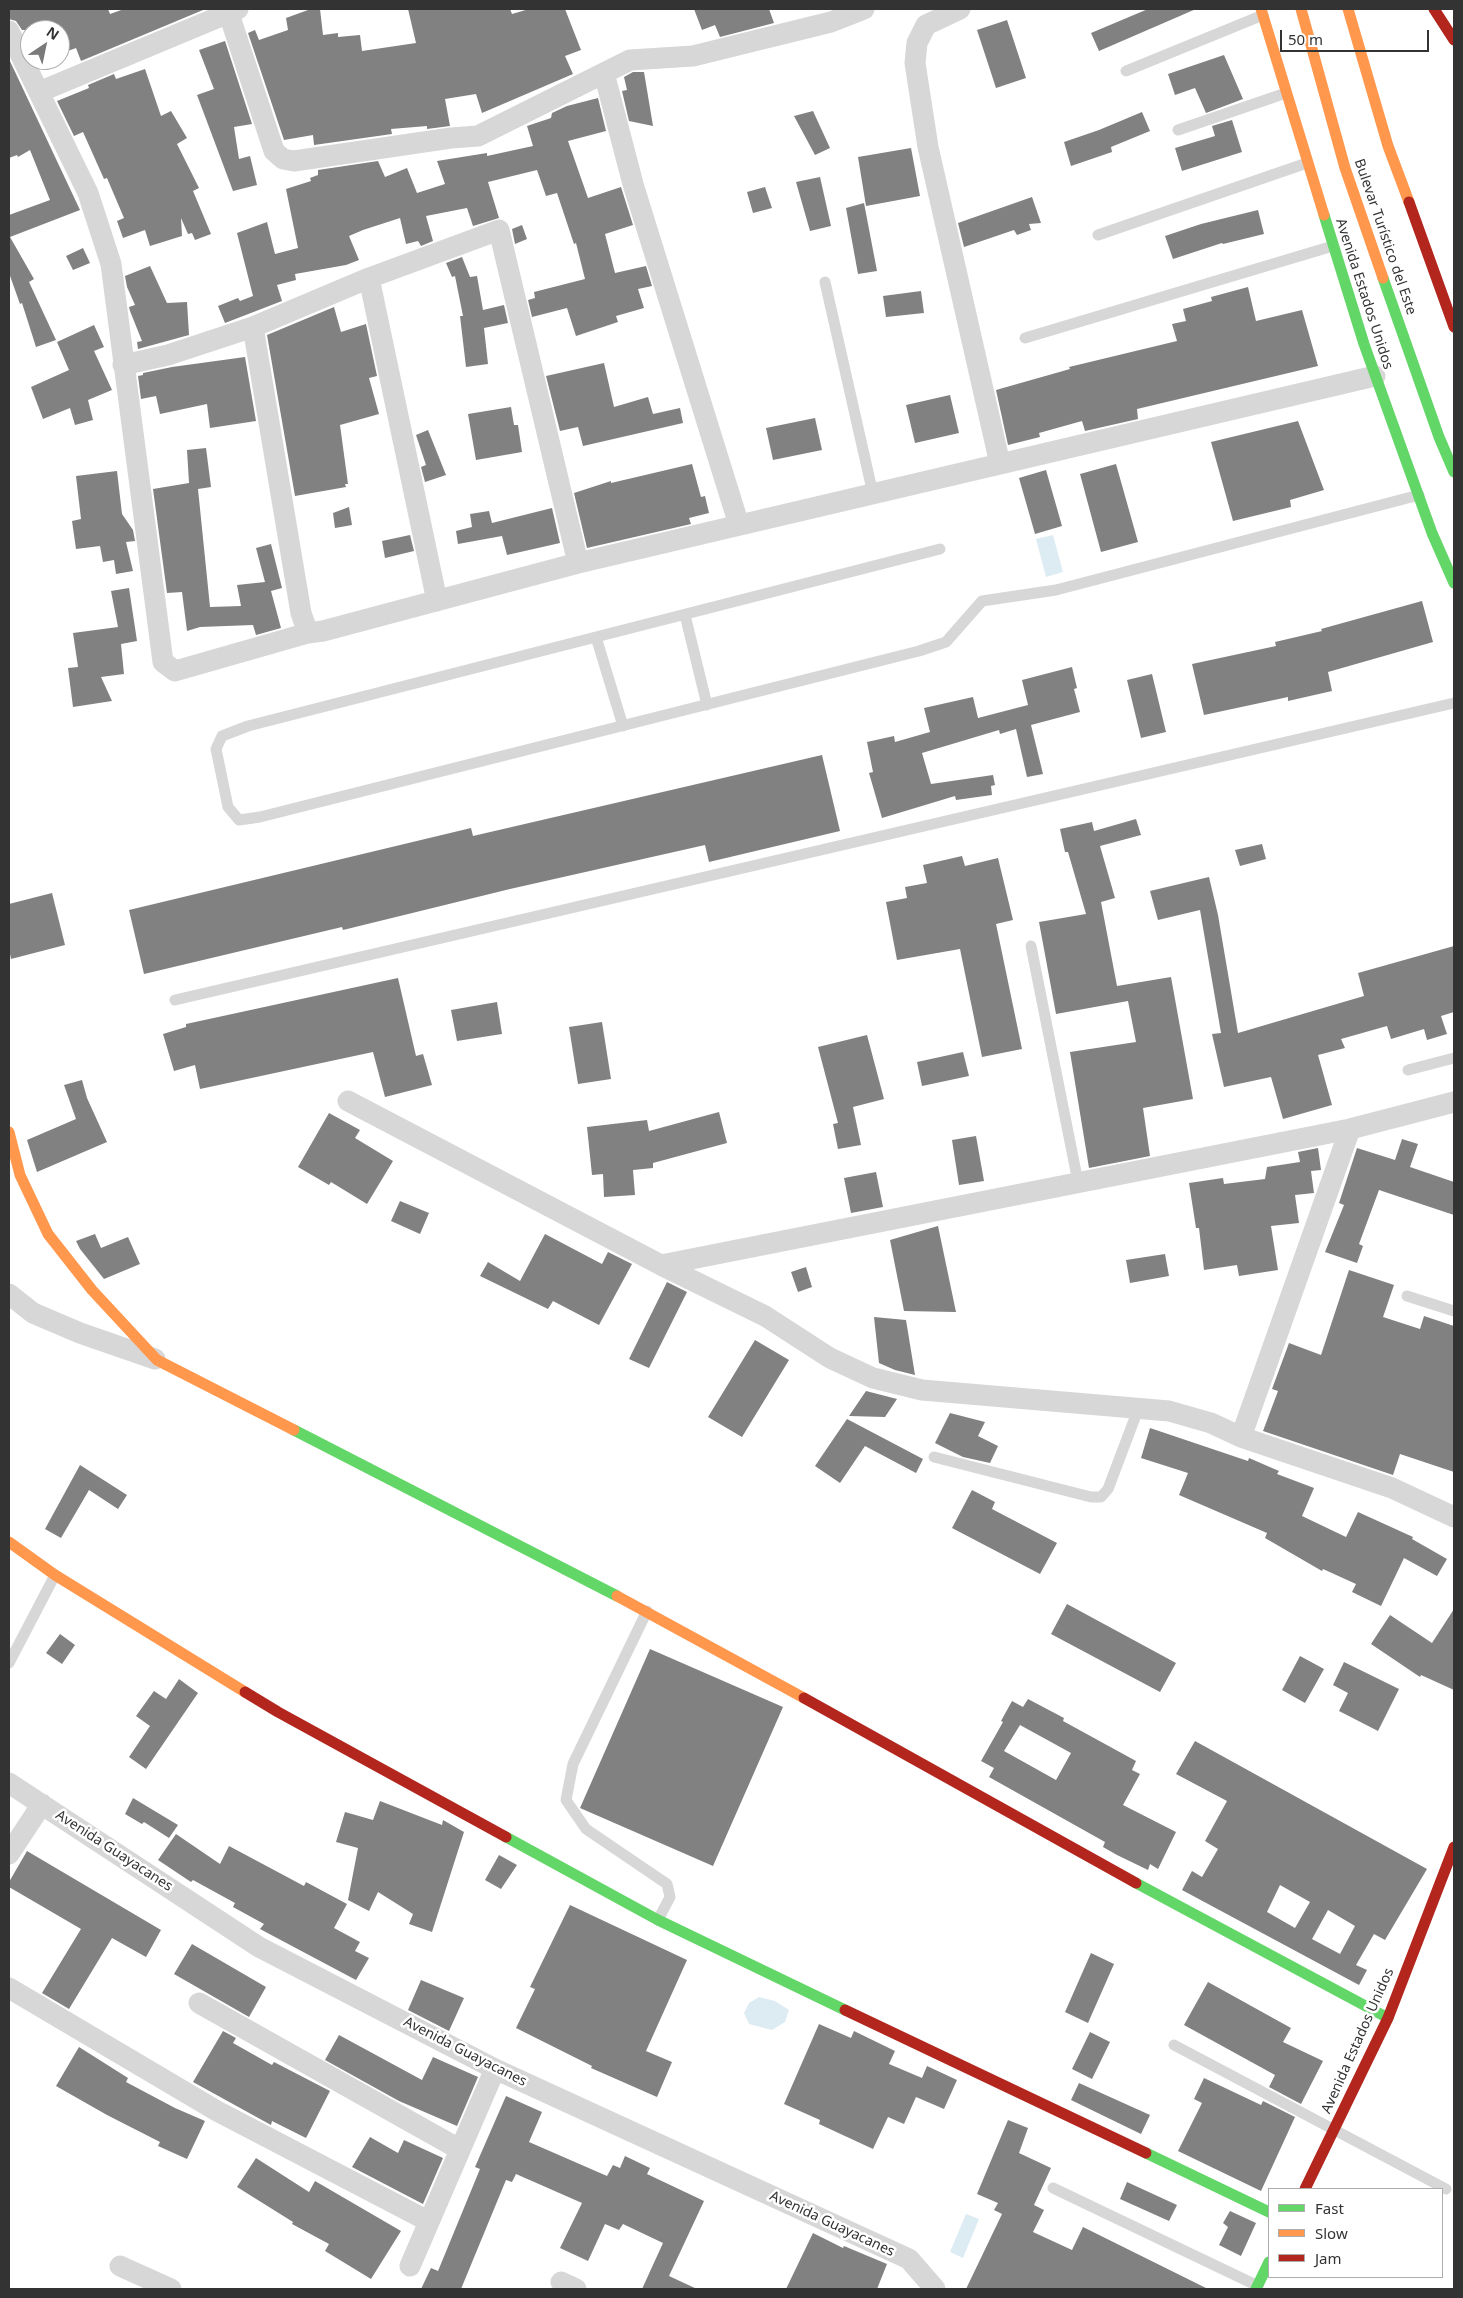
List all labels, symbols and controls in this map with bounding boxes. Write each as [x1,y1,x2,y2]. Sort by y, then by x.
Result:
north arrow [20,20,70,70]
scale bar [1283,20,1432,52]
text: N [43,22,63,44]
text: 50 m [1288,29,1323,49]
street label: Bulevar Turístico del Este [1350,157,1420,317]
street label: Avenida Estados Unidos [1332,217,1396,371]
street label: Avenida Guayacanes [52,1807,176,1895]
street label: Avenida Estados Unidos [1318,1966,1398,2116]
street label: Avenida Guayacanes [401,2014,529,2090]
street label: Avenida Guayacanes [767,2188,897,2260]
legend [1268,2188,1443,2278]
text: Fast [1315,2198,1344,2218]
text: Slow [1315,2223,1348,2243]
text: Jam [1315,2248,1342,2268]

